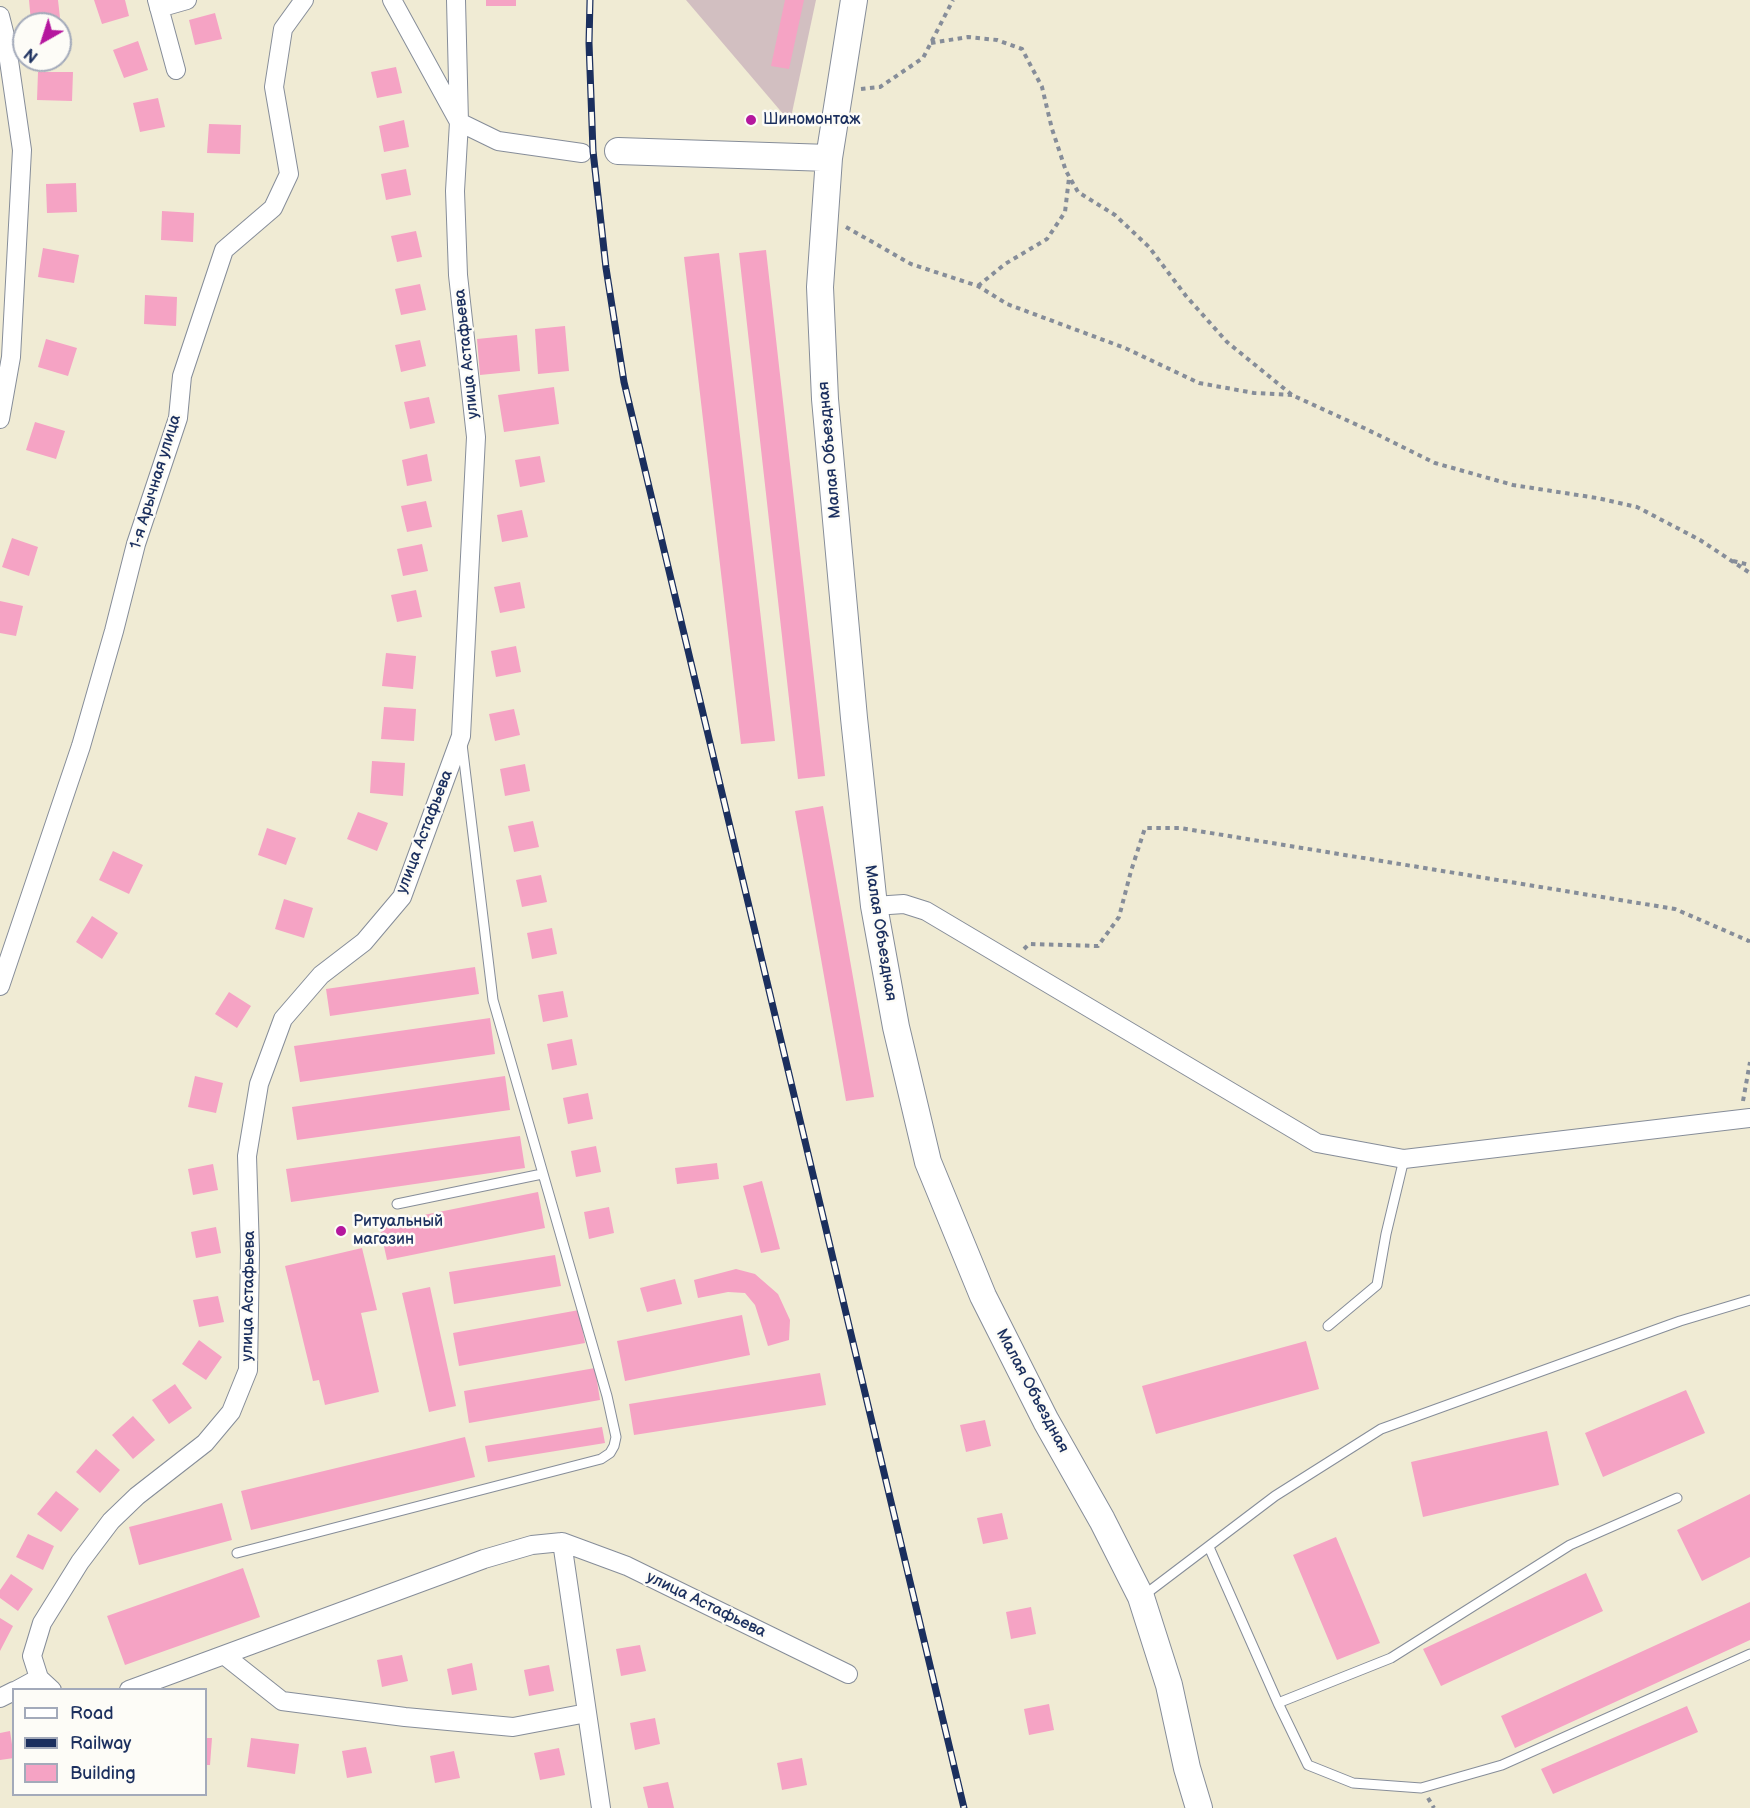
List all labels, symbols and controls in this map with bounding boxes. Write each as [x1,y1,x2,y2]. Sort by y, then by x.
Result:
north arrow [12,12,72,72]
text: N [21,44,42,66]
place label: Шиномонтаж [763,110,860,130]
marker: Шиномонтаж [744,113,758,127]
street label: улица Астафьева [451,288,483,420]
street label: Малая Объездная [814,381,846,519]
street label: 1-я Арычная улица [126,412,186,552]
street label: улица Астафьева [393,768,457,896]
street label: Малая Объездная [860,864,900,1002]
place label: Ритуальный магазин [353,1212,443,1250]
marker: Ритуальный магазин [334,1224,348,1238]
street label: улица Астафьева [238,1230,260,1362]
street label: Малая Объездная [991,1326,1073,1456]
street label: улица Астафьева [643,1568,769,1642]
legend [12,1688,207,1796]
text: Road [70,1703,114,1724]
text: Railway [70,1733,132,1754]
text: Building [70,1763,136,1784]

